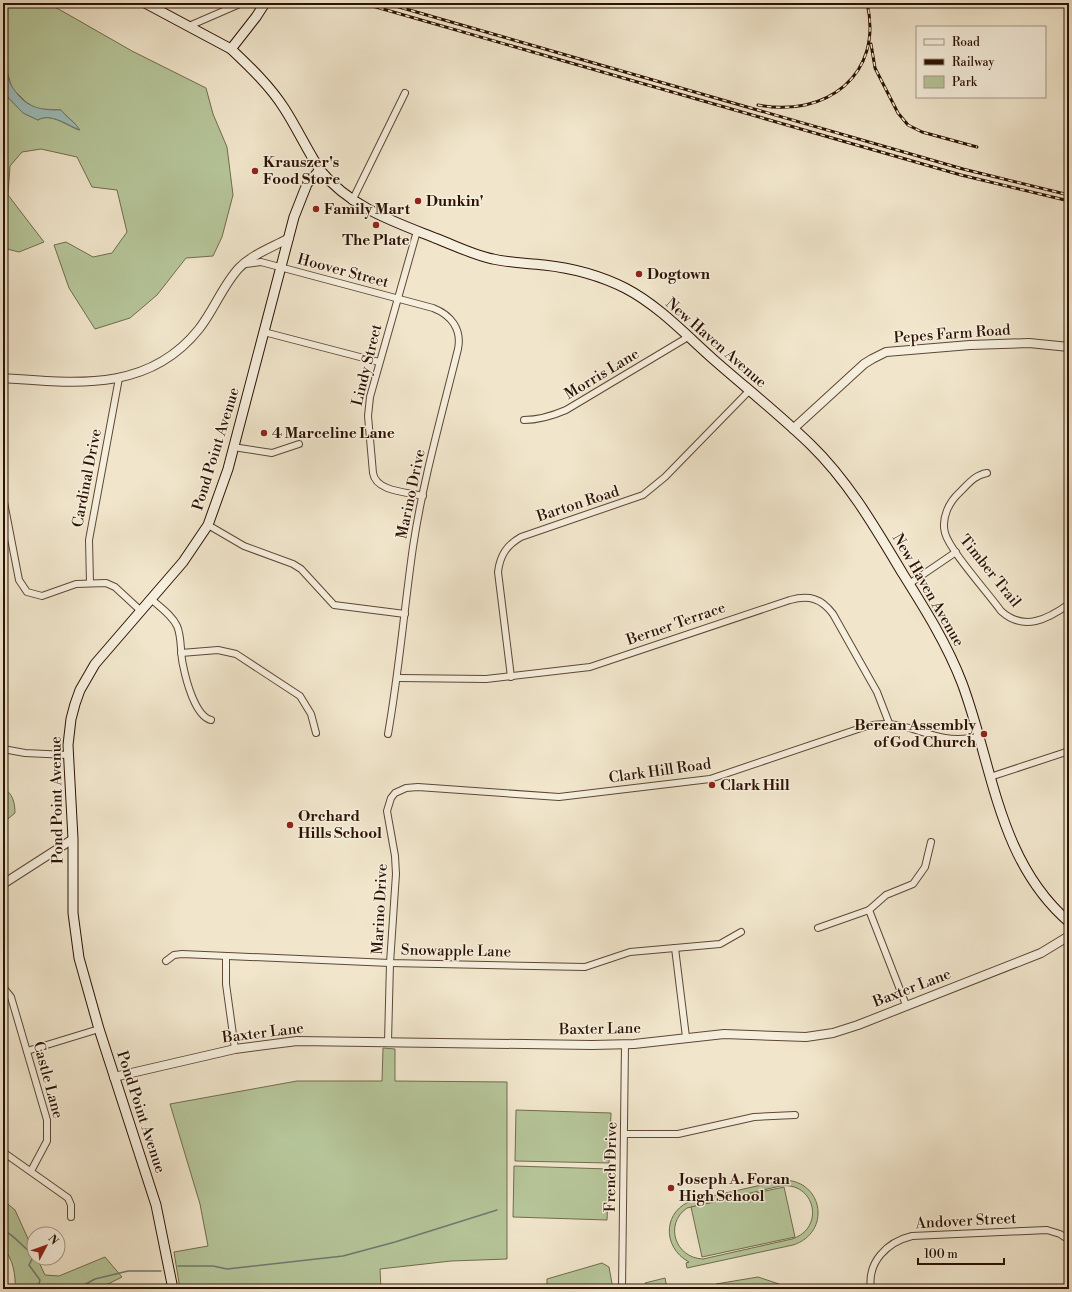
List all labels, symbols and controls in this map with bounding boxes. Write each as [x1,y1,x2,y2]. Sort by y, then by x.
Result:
legend [916,26,1046,98]
text: Road [952,35,980,50]
text: Railway [952,55,994,70]
text: Park [952,75,978,90]
place label: Krauszer's Food Store [263,153,340,189]
marker: Krauszer's Food Store [250,166,260,176]
place label: Dunkin' [426,192,484,211]
marker: Dunkin' [413,196,423,206]
place label: Family Mart [324,200,411,219]
marker: Family Mart [311,204,321,214]
marker: The Plate [371,220,381,230]
place label: The Plate [342,231,410,250]
street label: Hoover Street [295,250,391,292]
place label: Dogtown [647,265,711,284]
marker: Dogtown [634,269,644,279]
street label: New Haven Avenue [662,294,770,392]
street label: Pepes Farm Road [893,320,1012,348]
street label: Lindy Street [348,321,387,408]
street label: Morris Lane [561,344,643,404]
street label: Pond Point Avenue [188,385,244,513]
place label: 4 Marceline Lane [272,424,395,443]
street label: Cardinal Drive [68,427,106,529]
marker: 4 Marceline Lane [259,428,269,438]
street label: Marino Drive [392,447,430,541]
street label: Barton Road [533,482,622,527]
street label: New Haven Avenue [888,530,968,650]
street label: Timber Trail [955,531,1025,611]
street label: Berner Terrace [623,598,728,650]
place label: Berean Assembly of God Church [854,716,977,752]
marker: Berean Assembly of God Church [979,729,989,739]
street label: Pond Point Avenue [46,736,68,864]
street label: Clark Hill Road [608,754,713,788]
place label: Clark Hill [720,776,790,795]
marker: Clark Hill [707,780,717,790]
place label: Orchard Hills School [298,807,382,843]
marker: Orchard Hills School [285,820,295,830]
street label: Marino Drive [368,863,392,955]
street label: Snowapple Lane [401,941,511,961]
street label: Baxter Lane [869,964,954,1012]
street label: Baxter Lane [220,1019,305,1048]
street label: Baxter Lane [558,1019,641,1039]
street label: Castle Lane [29,1039,67,1121]
street label: Pond Point Avenue [112,1048,170,1176]
street label: French Drive [601,1122,621,1212]
place label: Joseph A. Foran High School [677,1170,791,1206]
marker: Joseph A. Foran High School [666,1183,676,1193]
street label: Andover Street [914,1209,1018,1233]
north arrow [26,1226,66,1266]
text: N [45,1232,61,1248]
scale bar [918,1240,1004,1266]
text: 100 m [924,1247,958,1262]

